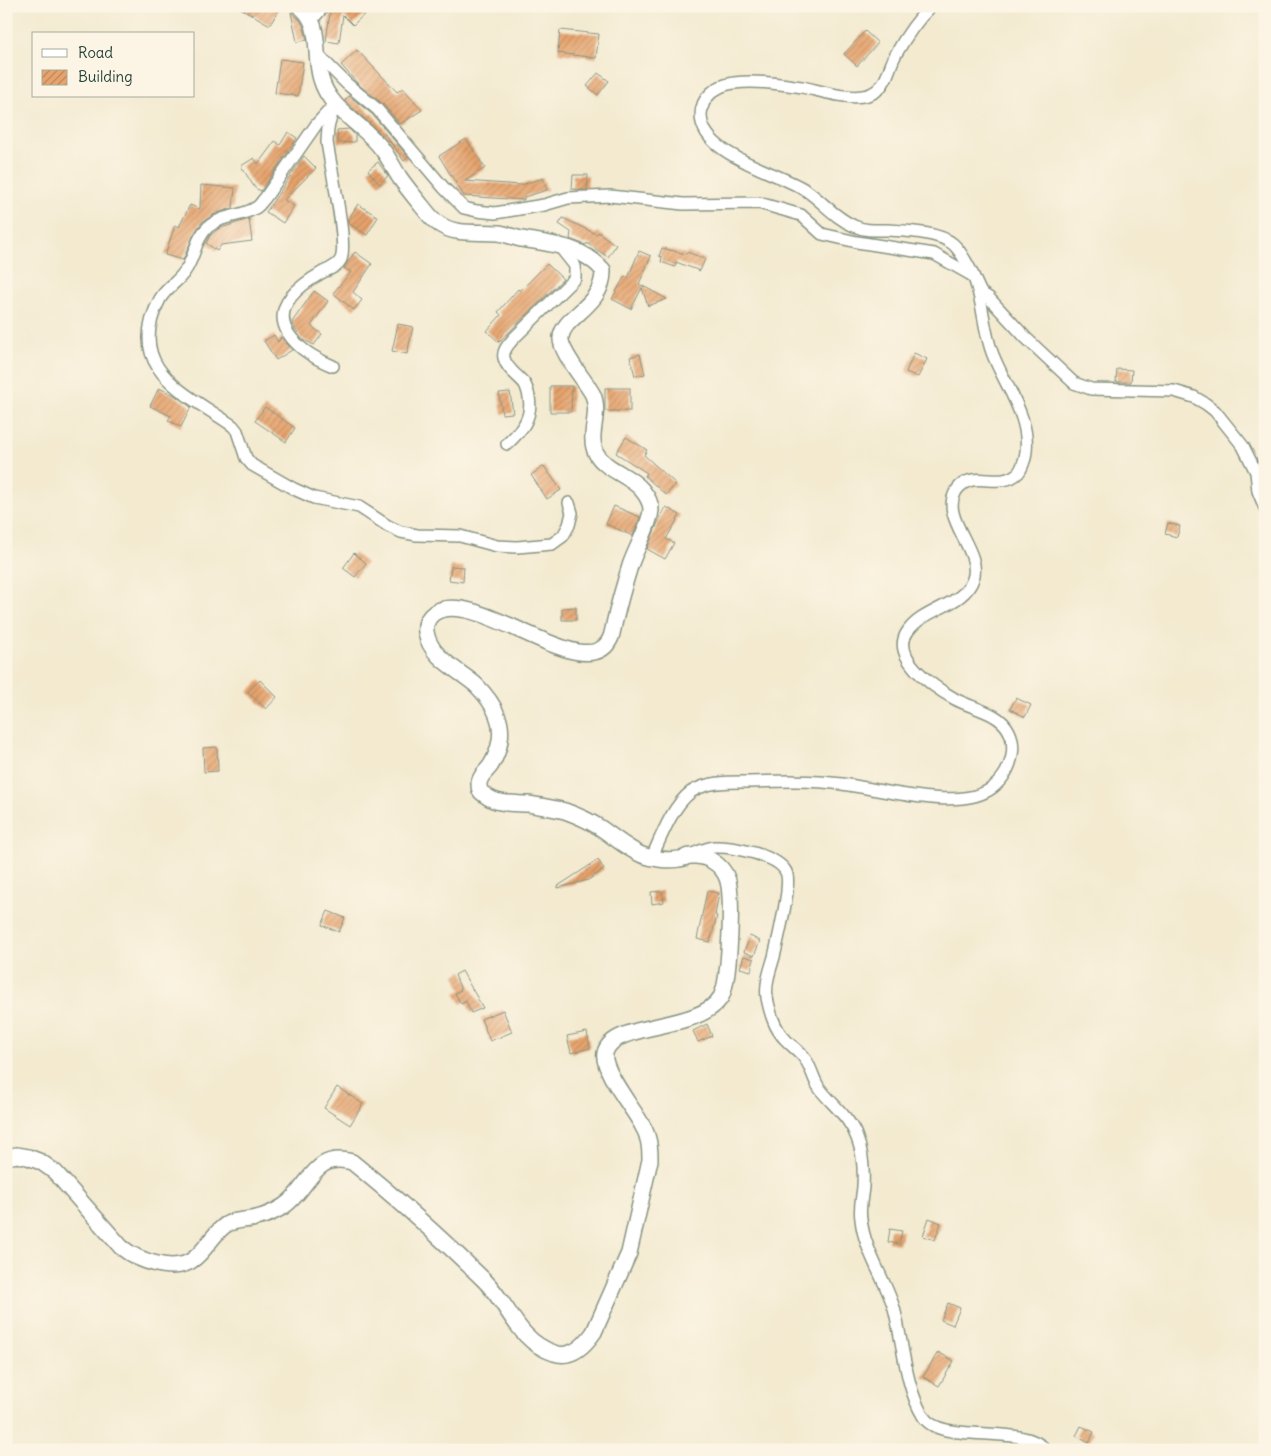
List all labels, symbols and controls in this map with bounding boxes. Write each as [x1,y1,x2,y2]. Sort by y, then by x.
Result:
legend [32,32,195,98]
text: Road [78,43,113,62]
text: Building [78,67,133,86]

